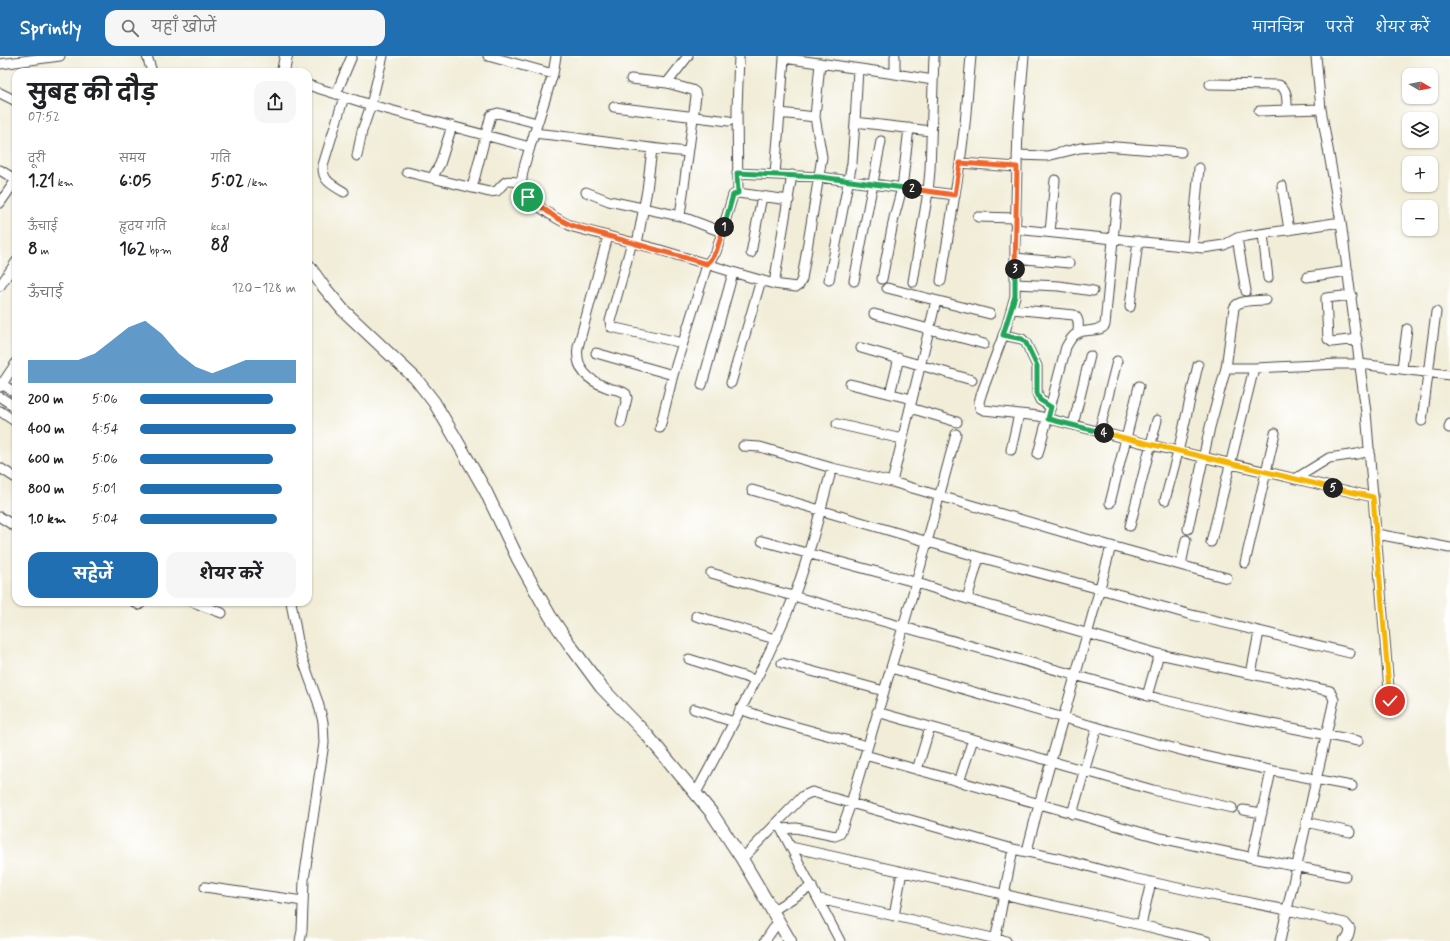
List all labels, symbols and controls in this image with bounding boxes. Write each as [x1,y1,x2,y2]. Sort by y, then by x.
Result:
search box [105,10,385,46]
text: Sprintly [20,16,81,41]
icon: search [119,17,141,39]
text: यहाँ खोजें [151,18,216,38]
text: मानचित्र [1252,19,1304,37]
text: परतें [1326,19,1353,37]
text: शेयर करें [1375,19,1430,37]
north arrow [1402,68,1438,104]
map controls [1402,68,1438,236]
text: सुबह की दौड़ [28,80,156,108]
button: share [254,81,296,123]
text: 07:52 [28,109,60,126]
button: layers [1402,112,1438,148]
text: दूरी [28,152,45,166]
text: समय [119,152,146,166]
text: गति [211,152,231,166]
button: + [1402,156,1438,192]
text: 1.21 [28,170,55,192]
text: 6:05 [119,170,151,192]
text: 5:02 [211,170,244,192]
text: km [55,176,74,190]
text: /km [244,176,268,190]
pin: 2 [902,179,922,199]
pin [511,180,545,214]
text: 2 [909,182,915,196]
icon: arrive [517,186,539,208]
button: − [1402,200,1438,236]
pin: 1 [714,217,734,237]
text: ऊँचाई [28,220,58,234]
text: हृदय गति [119,220,166,234]
text: kcal [211,220,229,234]
text: 1 [722,220,726,234]
text: 88 [211,234,230,256]
text: 8 [28,238,38,260]
text: 162 [119,238,146,260]
text: m [38,244,49,258]
text: bpm [146,244,172,258]
pin: 3 [1005,259,1025,279]
text: 3 [1013,262,1017,276]
text: 120–128 m [232,280,296,297]
text: ऊँचाई [28,285,63,302]
text: 200 m [28,391,63,408]
text: 5:06 [92,391,118,408]
text: 400 m [28,421,65,438]
text: 4:54 [92,421,119,438]
pin: 4 [1094,423,1114,443]
text: 4 [1101,426,1107,440]
text: 600 m [28,451,64,468]
text: 5:06 [92,451,118,468]
pin: 5 [1323,478,1343,498]
text: 800 m [28,481,64,498]
text: 5:01 [92,481,116,498]
text: 5 [1330,481,1336,495]
text: 1.0 km [28,511,66,528]
text: 5:04 [92,511,118,528]
button: सहेजें [28,552,158,598]
button: शेयर करें [166,552,296,598]
pin [1373,684,1407,718]
icon: check [1379,690,1401,712]

